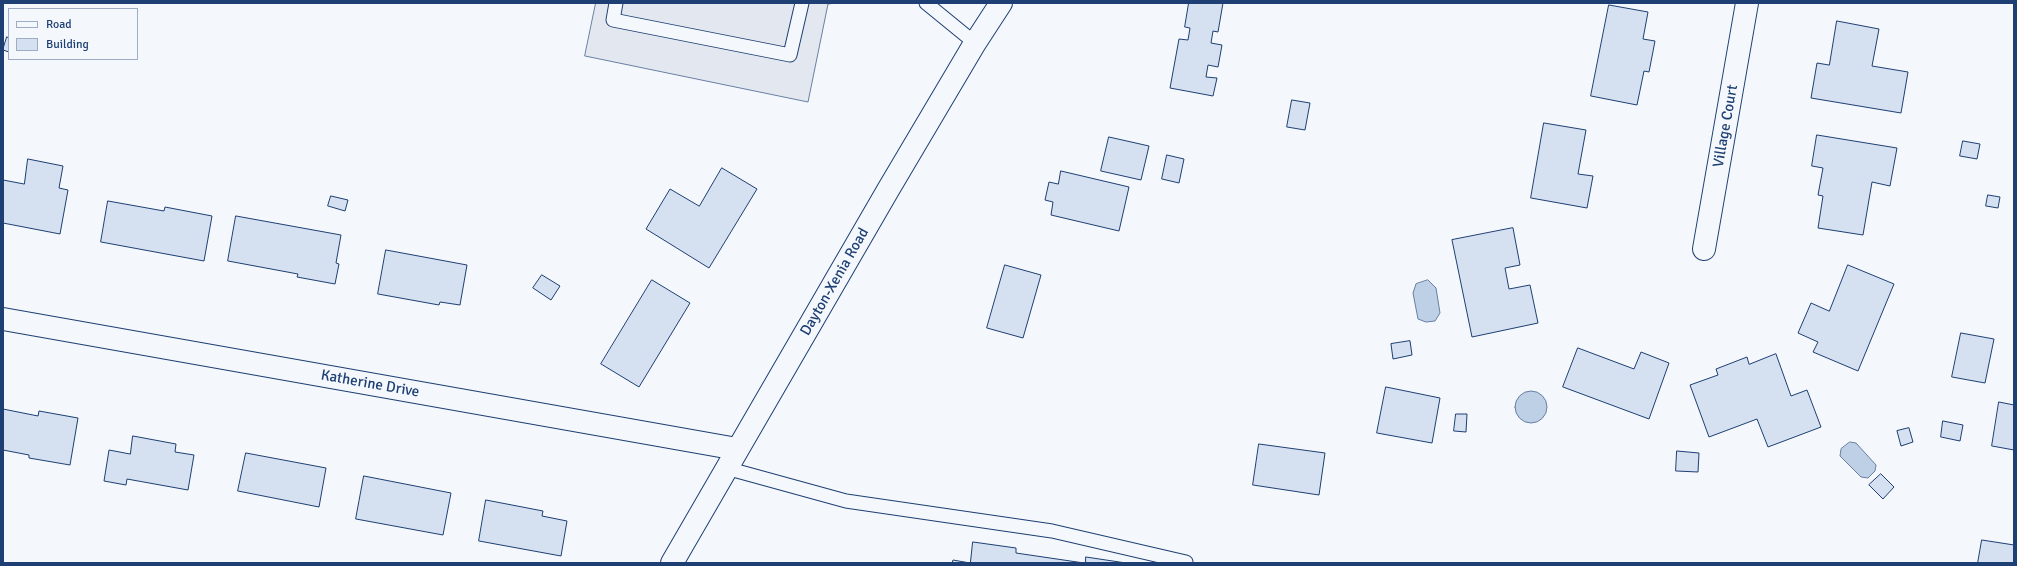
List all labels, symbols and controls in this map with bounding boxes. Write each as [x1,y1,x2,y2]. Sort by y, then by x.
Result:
legend [8,8,138,60]
text: Road [46,17,72,32]
text: Building [46,37,89,52]
street label: Village Court [1710,83,1742,169]
street label: Dayton-Xenia Road [797,225,873,339]
street label: Katherine Drive [319,366,421,402]

